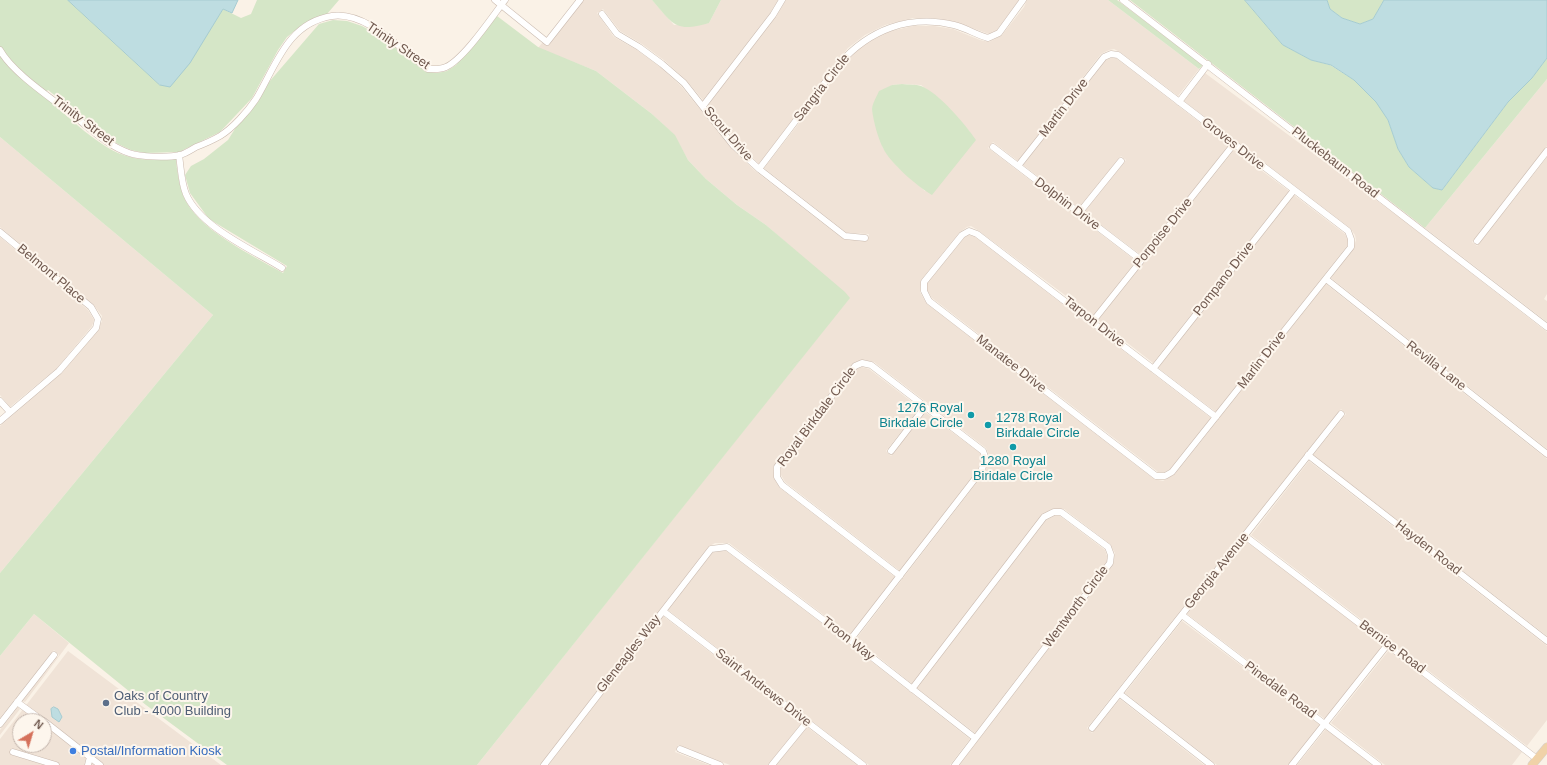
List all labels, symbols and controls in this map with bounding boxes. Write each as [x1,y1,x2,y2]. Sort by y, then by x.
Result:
street label: Trinity Street [363,19,433,73]
street label: Sangria Circle [791,51,853,125]
street label: Martin Drive [1036,76,1092,140]
street label: Trinity Street [49,93,117,149]
street label: Scout Drive [700,104,756,164]
street label: Groves Drive [1198,115,1268,173]
street label: Pluckebaum Road [1288,124,1382,202]
street label: Dolphin Drive [1031,174,1103,234]
street label: Porpoise Drive [1130,195,1196,271]
street label: Pompano Drive [1190,239,1258,319]
street label: Belmont Place [14,241,88,307]
street label: Tarpon Drive [1060,293,1128,351]
street label: Marlin Drive [1235,328,1289,392]
street label: Manatee Drive [973,332,1049,396]
street label: Revilla Lane [1403,338,1469,394]
street label: Royal Birkdale Circle [774,364,860,470]
place label: 1276 Royal Birkdale Circle [879,400,963,431]
marker: 1276 Royal Birkdale Circle [966,410,976,420]
place label: 1278 Royal Birkdale Circle [996,410,1080,441]
marker: 1278 Royal Birkdale Circle [983,420,993,430]
marker: 1280 Royal Biridale Circle [1008,442,1018,452]
place label: 1280 Royal Biridale Circle [973,453,1053,484]
street label: Hayden Road [1392,517,1464,579]
street label: Georgia Avenue [1181,530,1253,612]
street label: Wentworth Circle [1040,563,1112,651]
street label: Gleneagles Way [594,612,664,696]
street label: Troon Way [819,614,877,664]
street label: Bernice Road [1356,617,1428,677]
street label: Saint Andrews Drive [712,646,814,730]
street label: Pinedale Road [1241,658,1319,722]
place label: Oaks of Country Club - 4000 Building [114,688,231,719]
marker: Oaks of Country Club - 4000 Building [101,698,111,708]
north arrow [12,713,52,753]
text: N [32,717,46,732]
place label: Postal/Information Kiosk [81,743,221,759]
marker: Postal/Information Kiosk [68,746,78,756]

